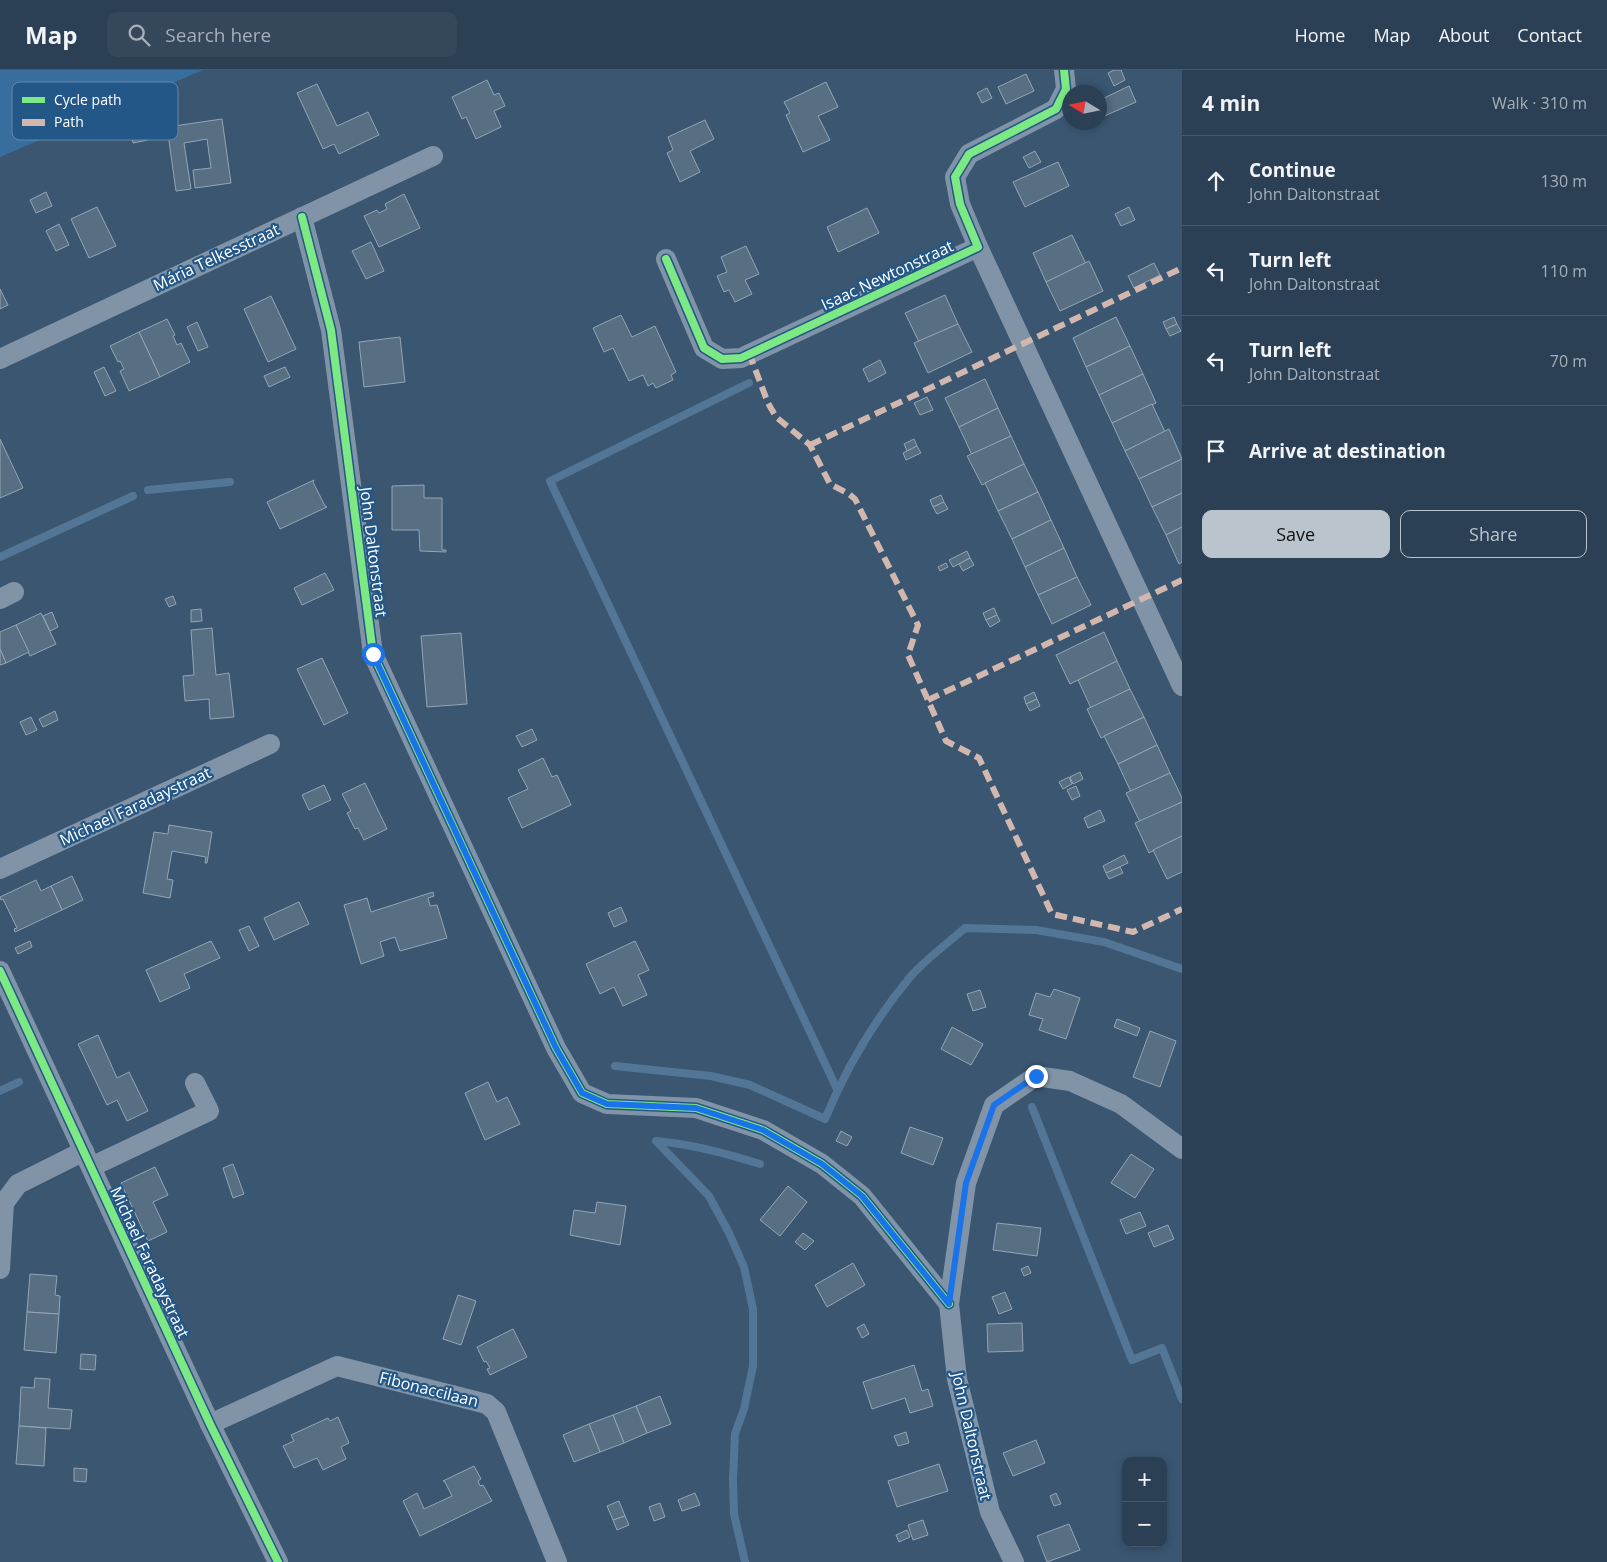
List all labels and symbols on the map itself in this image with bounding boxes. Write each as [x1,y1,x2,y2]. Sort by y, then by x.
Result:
legend [12,82,178,140]
north arrow [1062,85,1107,130]
text: Cycle path [54,90,122,109]
text: Path [54,112,84,131]
street label: Mária Telkesstraat [149,218,283,296]
street label: Isaac Newtonstraat [817,235,957,315]
street label: John Daltonstraat [355,484,393,619]
route start [362,643,385,666]
street label: Michael Faradaystraat [56,761,215,851]
route end [1025,1065,1048,1088]
street label: Michael Faradaystraat [105,1183,195,1342]
street label: Fibonaccilaan [377,1366,481,1412]
street label: John Daltonstraat [946,1368,997,1502]

